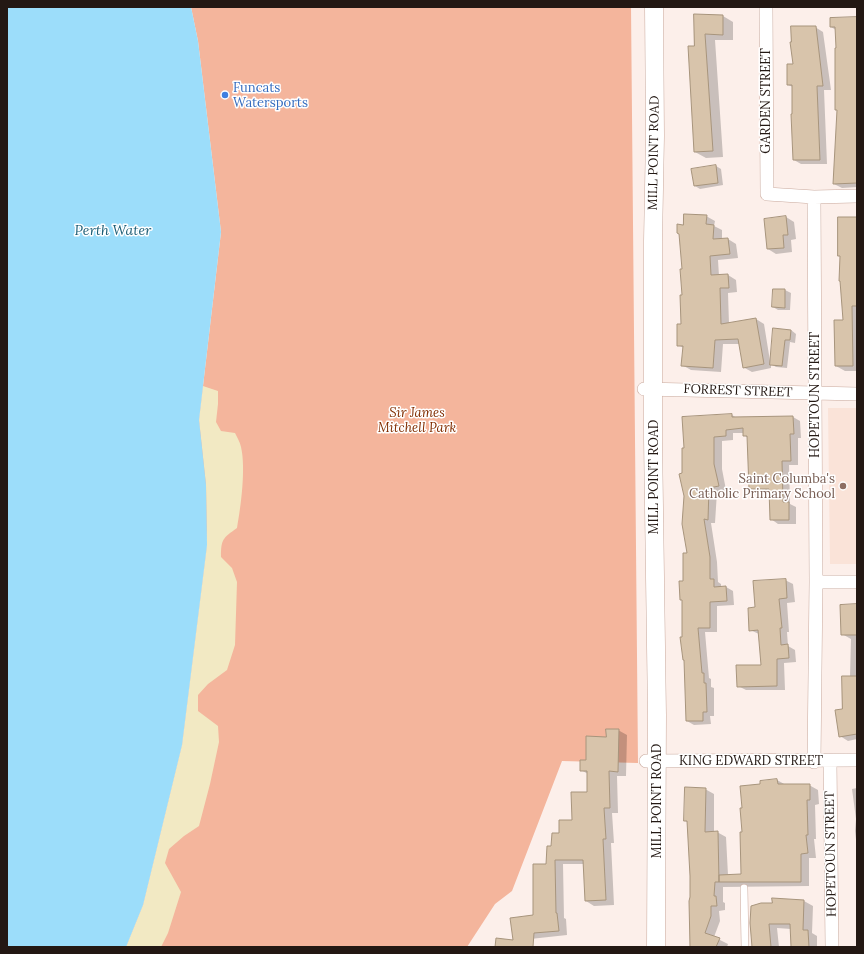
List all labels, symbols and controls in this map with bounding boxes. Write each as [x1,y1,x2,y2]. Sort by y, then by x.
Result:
street label: GARDEN STREET [758,48,774,154]
place label: Funcats Watersports [233,80,308,111]
marker: Funcats Watersports [220,90,230,100]
street label: MILL POINT ROAD [645,95,663,211]
water label: Perth Water [75,223,151,239]
street label: HOPETOUN STREET [807,332,823,458]
street label: FORREST STREET [683,381,793,401]
park label: Sir James Mitchell Park [378,405,456,436]
street label: MILL POINT ROAD [646,420,662,534]
place label: Saint Columba's Catholic Primary School [689,471,835,502]
marker: Saint Columba's Catholic Primary School [838,481,848,491]
street label: MILL POINT ROAD [649,744,665,858]
street label: KING EDWARD STREET [679,753,823,769]
street label: HOPETOUN STREET [822,791,840,917]

